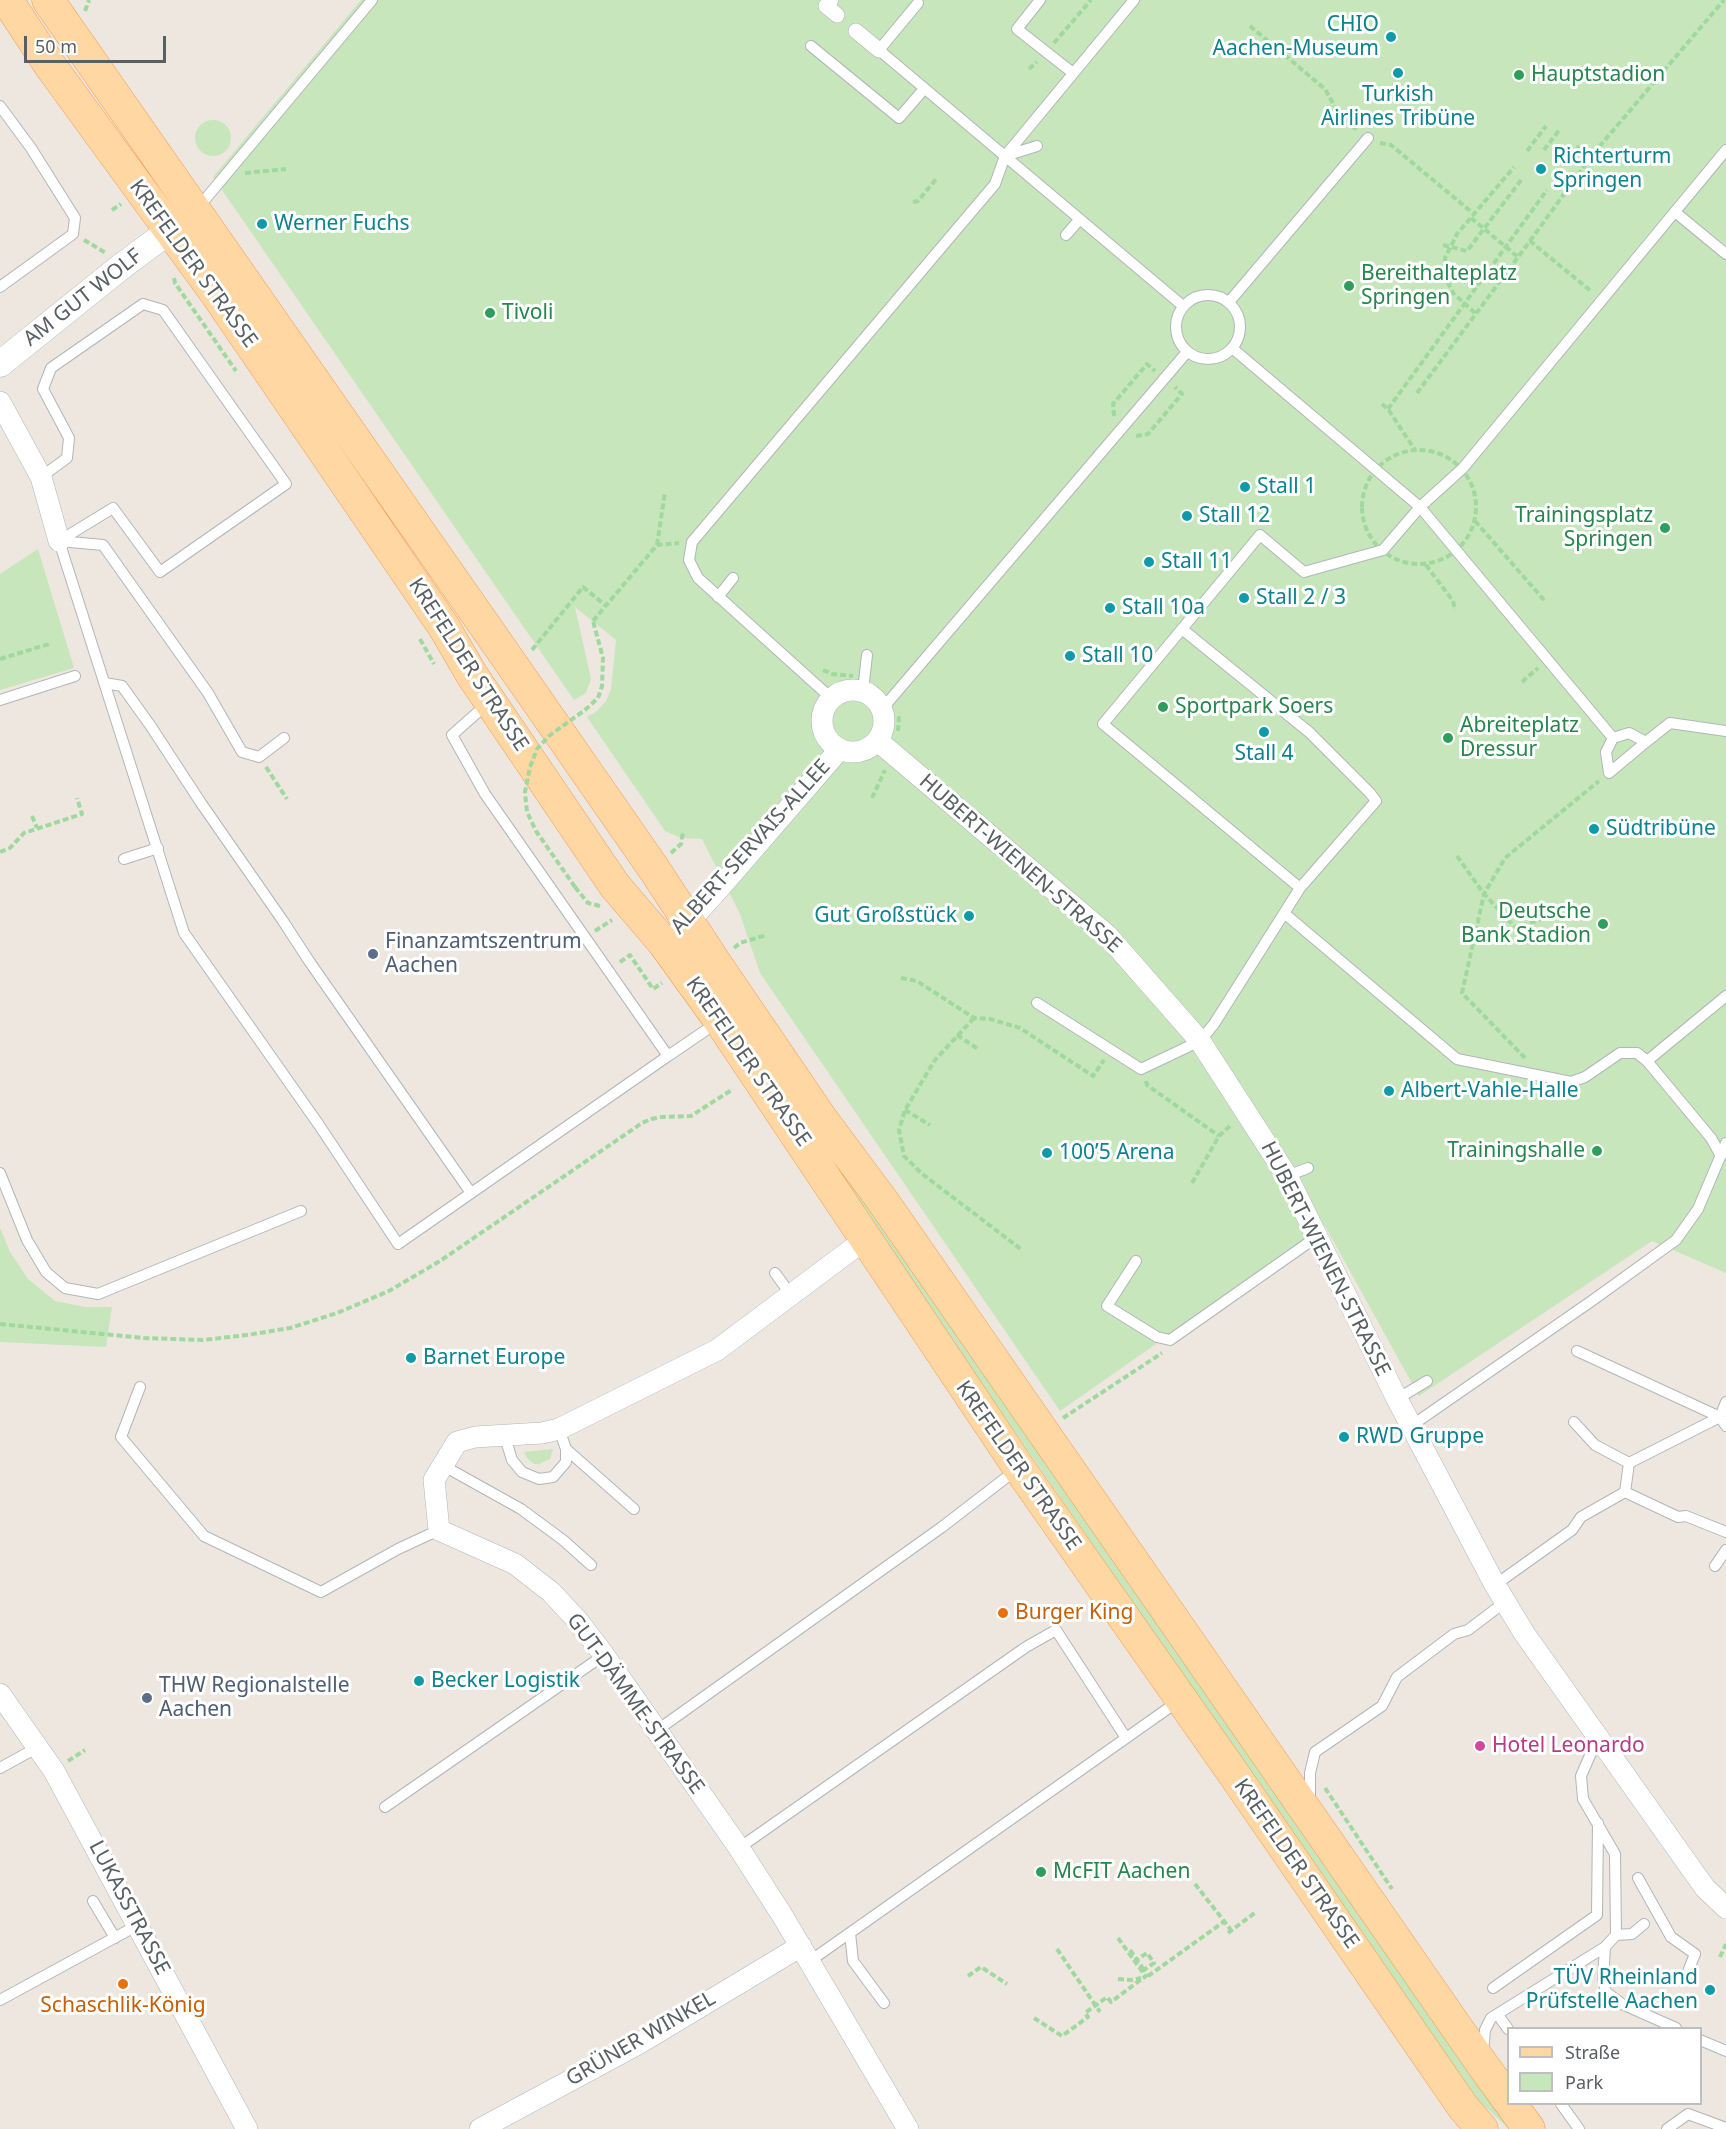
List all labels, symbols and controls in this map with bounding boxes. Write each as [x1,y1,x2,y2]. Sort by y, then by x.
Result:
place label: CHIO Aachen-Museum [1213,12,1379,62]
scale bar [27,24,170,62]
marker: CHIO Aachen-Museum [1384,30,1398,44]
text: 50 m [35,34,77,58]
place label: Hauptstadion [1531,62,1665,88]
marker: Turkish Airlines Tribüne [1391,66,1405,80]
marker: Hauptstadion [1512,68,1526,82]
place label: Turkish Airlines Tribüne [1321,82,1475,132]
place label: Richterturm Springen [1553,144,1672,194]
marker: Richterturm Springen [1534,162,1548,176]
street label: KREFELDER STRASSE [124,175,262,353]
place label: Werner Fuchs [274,211,410,237]
marker: Werner Fuchs [255,217,269,231]
street label: AM GUT WOLF [19,244,147,352]
place label: Bereithalteplatz Springen [1361,261,1517,311]
marker: Bereithalteplatz Springen [1342,279,1356,293]
place label: Tivoli [502,300,553,326]
marker: Tivoli [483,306,497,320]
place label: Stall 1 [1257,474,1316,500]
marker: Stall 1 [1238,480,1252,494]
place label: Stall 12 [1199,503,1270,529]
place label: Trainingsplatz Springen [1515,503,1653,553]
marker: Stall 12 [1180,509,1194,523]
marker: Trainingsplatz Springen [1658,521,1672,535]
place label: Stall 11 [1161,549,1232,575]
marker: Stall 11 [1142,555,1156,569]
street label: KREFELDER STRASSE [403,574,533,756]
place label: Stall 2 / 3 [1256,585,1346,611]
marker: Stall 2 / 3 [1237,591,1251,605]
place label: Stall 10a [1122,595,1205,621]
marker: Stall 10a [1103,601,1117,615]
place label: Stall 10 [1082,643,1153,669]
marker: Stall 10 [1063,649,1077,663]
place label: Sportpark Soers [1175,694,1333,720]
marker: Sportpark Soers [1156,700,1170,714]
place label: Abreiteplatz Dressur [1460,713,1579,763]
marker: Stall 4 [1257,725,1271,739]
marker: Abreiteplatz Dressur [1441,731,1455,745]
place label: Stall 4 [1234,741,1294,767]
street label: ALBERT-SERVAIS-ALLEE [666,755,836,939]
street label: HUBERT-WIENEN-STRASSE [914,769,1126,959]
place label: Südtribüne [1606,816,1716,842]
marker: Südtribüne [1587,822,1601,836]
place label: Deutsche Bank Stadion [1461,899,1591,949]
place label: Gut Großstück [814,903,957,929]
marker: Gut Großstück [962,909,976,923]
marker: Deutsche Bank Stadion [1596,917,1610,931]
place label: Finanzamtszentrum Aachen [385,929,582,979]
marker: Finanzamtszentrum Aachen [366,947,380,961]
street label: KREFELDER STRASSE [680,972,816,1152]
place label: Albert-Vahle-Halle [1401,1078,1579,1104]
marker: Albert-Vahle-Halle [1382,1084,1396,1098]
street label: HUBERT-WIENEN-STRASSE [1255,1137,1395,1381]
place label: Trainingshalle [1447,1138,1585,1164]
place label: 100’5 Arena [1059,1140,1174,1166]
marker: Trainingshalle [1590,1144,1604,1158]
marker: 100’5 Arena [1040,1146,1054,1160]
place label: Barnet Europe [423,1345,565,1371]
marker: Barnet Europe [404,1351,418,1365]
street label: KREFELDER STRASSE [950,1376,1086,1556]
place label: RWD Gruppe [1356,1424,1484,1450]
marker: RWD Gruppe [1337,1430,1351,1444]
place label: Burger King [1015,1600,1133,1626]
marker: Burger King [996,1606,1010,1620]
street label: GUT-DÄMME-STRASSE [561,1609,709,1799]
place label: Becker Logistik [431,1668,580,1694]
place label: THW Regionalstelle Aachen [159,1673,350,1723]
marker: Becker Logistik [412,1674,426,1688]
marker: THW Regionalstelle Aachen [140,1691,154,1705]
place label: Hotel Leonardo [1492,1733,1645,1759]
marker: Hotel Leonardo [1473,1739,1487,1753]
street label: KREFELDER STRASSE [1228,1774,1364,1954]
street label: LUKASSTRASSE [83,1837,175,1979]
place label: McFIT Aachen [1053,1859,1190,1885]
marker: McFIT Aachen [1034,1865,1048,1879]
place label: TÜV Rheinland Prüfstelle Aachen [1526,1965,1698,2015]
marker: Schaschlik-König [116,1977,130,1991]
marker: TÜV Rheinland Prüfstelle Aachen [1703,1983,1717,1997]
street label: GRÜNER WINKEL [562,1986,720,2092]
place label: Schaschlik-König [40,1993,206,2019]
legend [1507,2027,1702,2105]
text: Straße [1565,2040,1620,2064]
text: Park [1565,2070,1603,2094]

